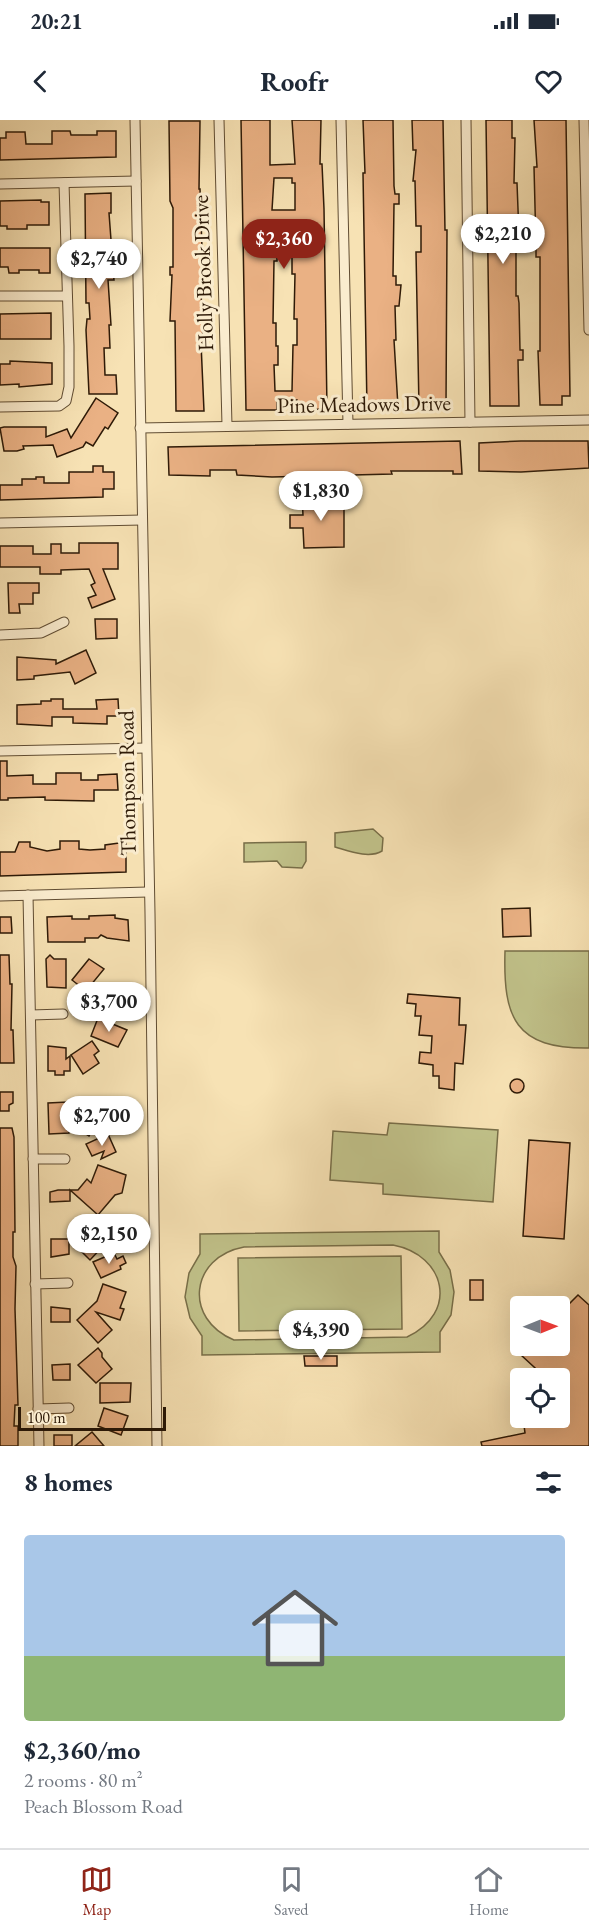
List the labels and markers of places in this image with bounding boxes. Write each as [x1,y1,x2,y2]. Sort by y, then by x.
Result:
pin: $2,210 [454,214,552,265]
pin: $2,360 [235,219,333,270]
pin: $2,740 [50,239,148,290]
pin: $1,830 [272,471,370,522]
pin: $3,700 [60,982,158,1033]
pin: $2,700 [53,1096,151,1147]
pin: $2,150 [60,1214,158,1265]
pin: $4,390 [272,1310,370,1361]

